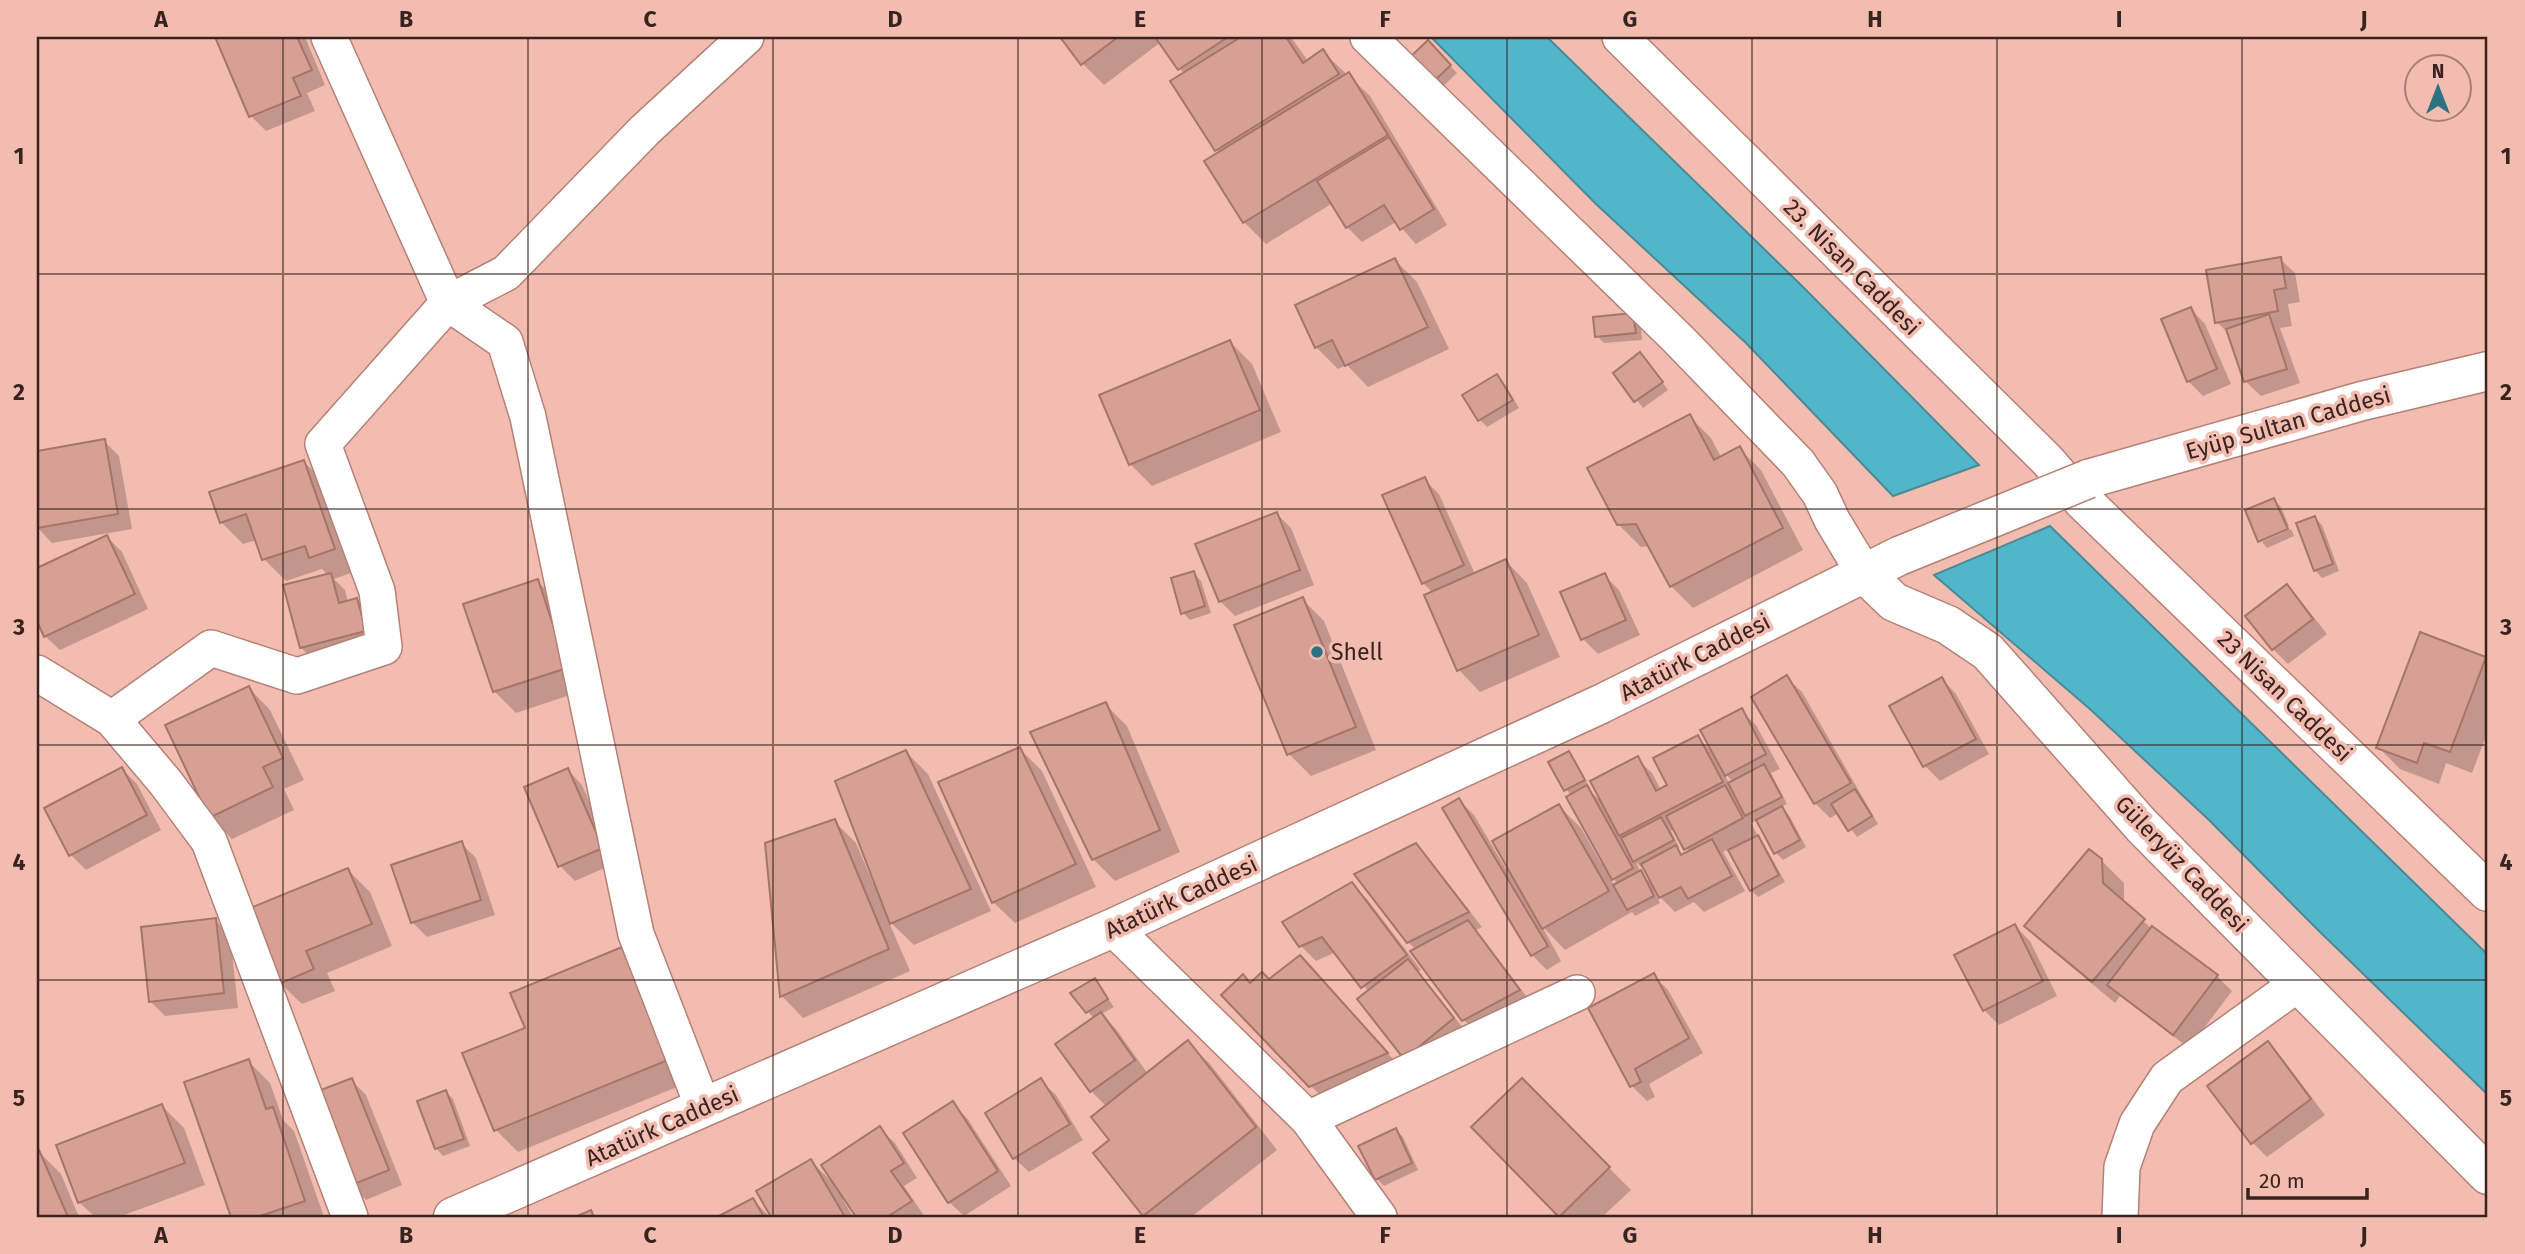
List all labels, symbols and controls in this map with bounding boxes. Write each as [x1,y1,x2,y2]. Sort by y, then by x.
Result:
text: A [153,5,168,33]
text: B [399,5,413,33]
text: C [643,5,657,33]
text: D [888,5,903,33]
text: E [1134,5,1146,33]
text: F [1379,5,1391,33]
text: G [1623,5,1637,33]
text: H [1867,5,1883,33]
text: I [2116,5,2122,33]
text: J [2359,5,2368,33]
north arrow [2402,52,2472,122]
text: N [2432,60,2444,83]
text: 1 [14,142,24,170]
text: 1 [2501,142,2511,170]
street label: 23. Nisan Caddesi [1778,193,1926,341]
text: 2 [13,378,25,406]
text: 2 [2500,378,2512,406]
street label: Eyüp Sultan Caddesi [2182,380,2394,466]
street label: Atatürk Caddesi [1615,607,1775,707]
text: 3 [12,613,25,641]
text: 3 [2499,613,2512,641]
street label: 23 Nisan Caddesi [2212,625,2358,767]
place label: Shell [1331,638,1383,666]
marker: Shell [1309,644,1325,660]
street label: Güleryüz Caddesi [2110,790,2254,938]
text: 4 [13,848,26,876]
text: 4 [2500,848,2513,876]
street label: Atatürk Caddesi [1100,850,1262,944]
street label: Atatürk Caddesi [581,1080,743,1172]
text: 5 [13,1084,25,1112]
text: 5 [2500,1084,2512,1112]
scale bar [2248,1156,2368,1200]
text: 20 m [2259,1168,2305,1194]
text: A [153,1221,168,1249]
text: B [399,1221,413,1249]
text: C [643,1221,657,1249]
text: D [888,1221,903,1249]
text: E [1134,1221,1146,1249]
text: F [1379,1221,1391,1249]
text: G [1623,1221,1637,1249]
text: H [1867,1221,1883,1249]
text: I [2116,1221,2122,1249]
text: J [2359,1221,2368,1249]

